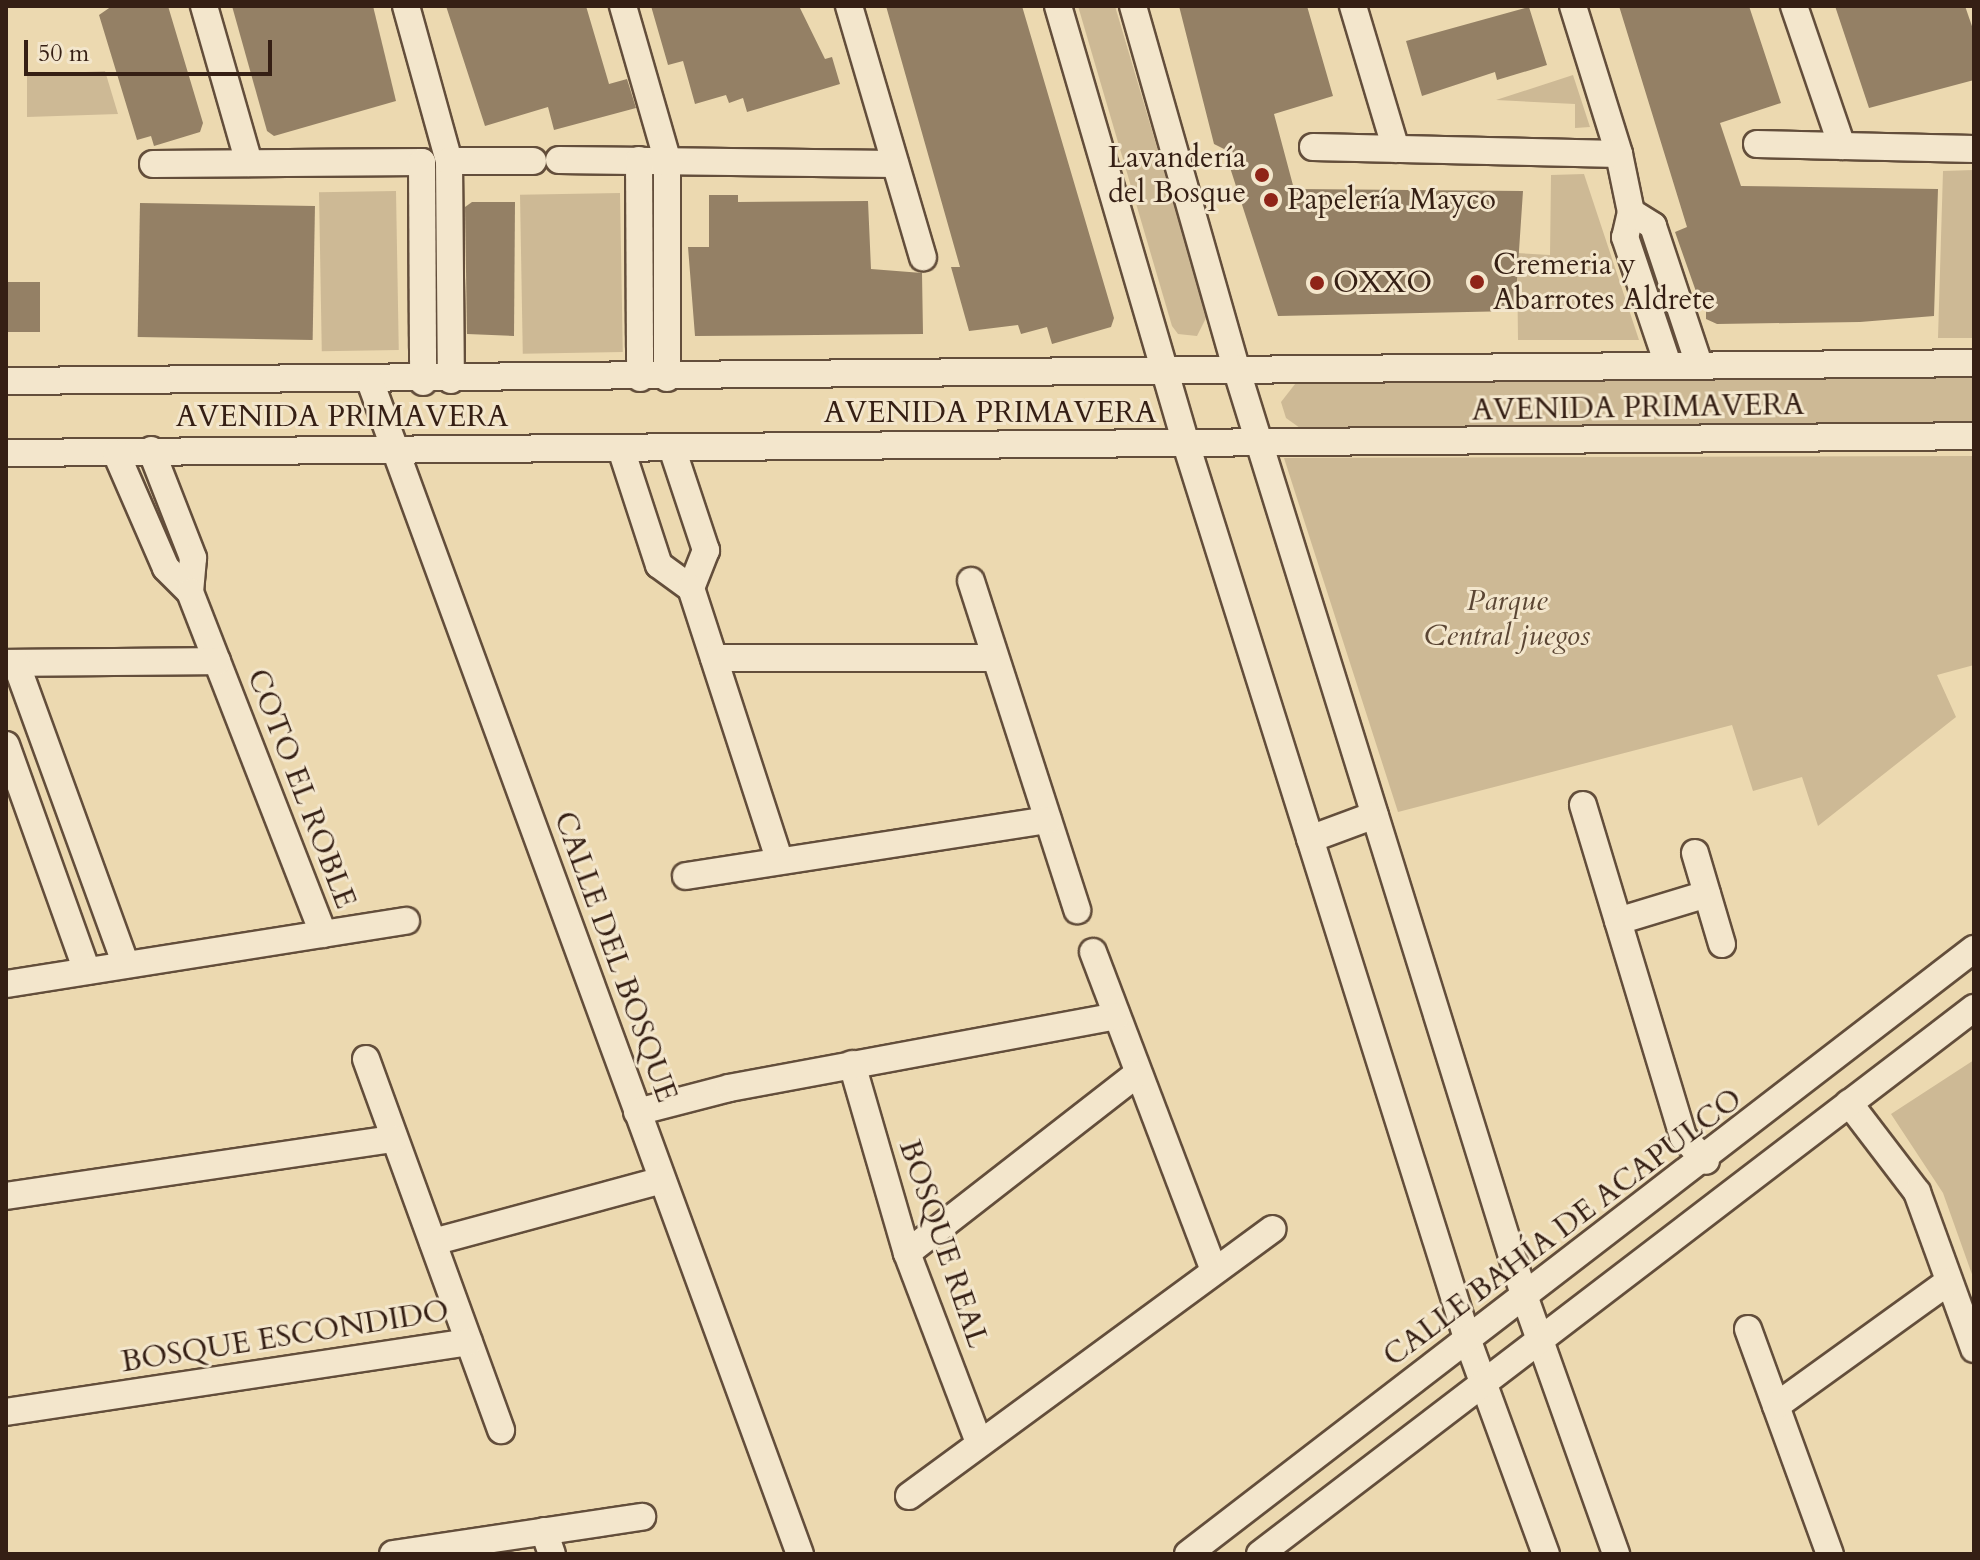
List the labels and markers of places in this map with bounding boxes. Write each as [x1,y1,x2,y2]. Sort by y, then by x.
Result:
place label: Lavandería del Bosque [1108,140,1246,210]
marker: Lavandería del Bosque [1253,166,1271,184]
place label: Papelería Mayco [1287,182,1496,218]
marker: Papelería Mayco [1262,191,1280,209]
place label: Cremeria y Abarrotes Aldrete [1493,247,1715,318]
place label: OXXO [1333,265,1432,301]
marker: Cremeria y Abarrotes Aldrete [1468,273,1486,291]
marker: OXXO [1308,274,1326,292]

